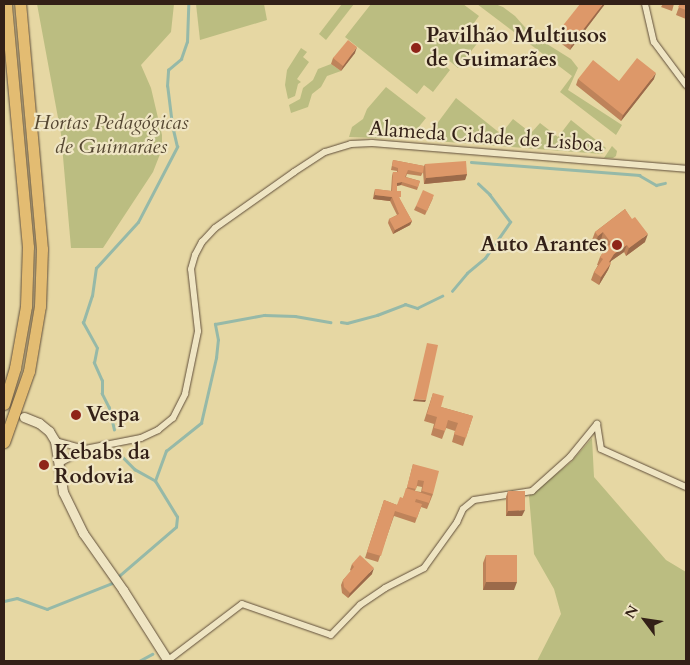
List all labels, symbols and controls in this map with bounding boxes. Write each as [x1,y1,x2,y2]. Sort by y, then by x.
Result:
place label: Pavilhão Multiusos de Guimarães [426,23,607,73]
marker: Pavilhão Multiusos de Guimarães [410,42,422,54]
park label: Hortas Pedagógicas de Guimarães [33,110,189,160]
street label: Alameda Cidade de Lisboa [368,116,604,158]
place label: Auto Arantes [481,232,607,258]
marker: Auto Arantes [611,239,623,251]
place label: Vespa [86,402,140,428]
marker: Vespa [70,409,82,421]
place label: Kebabs da Rodovia [54,440,150,490]
marker: Kebabs da Rodovia [38,459,50,471]
north arrow [620,595,670,645]
text: N [620,602,643,622]

